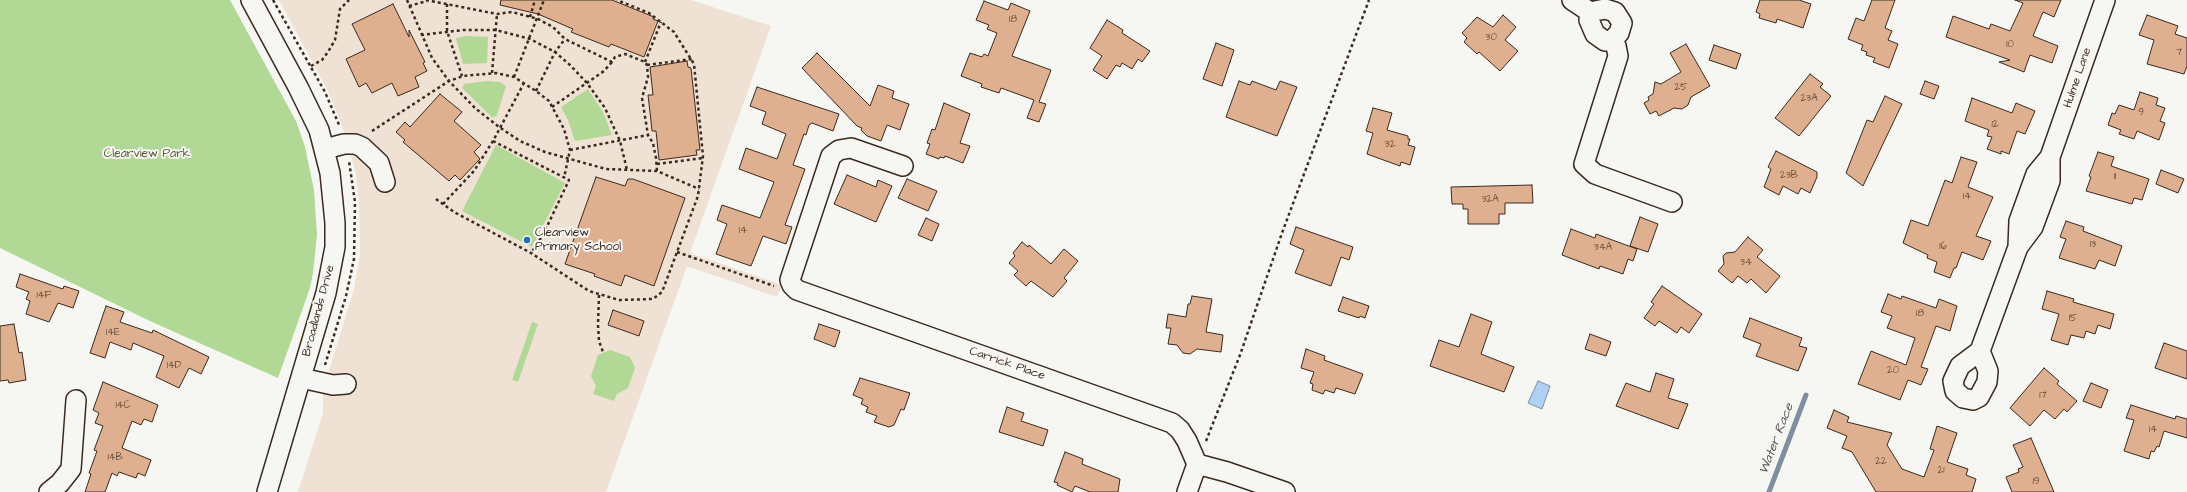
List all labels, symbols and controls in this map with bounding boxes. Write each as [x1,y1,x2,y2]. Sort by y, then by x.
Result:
house number: 18 [1009,14,1017,26]
house number: 30 [1485,32,1497,44]
house number: 10 [2006,39,2014,51]
street label: Hulme Lane [2061,46,2095,110]
house number: 7 [2176,47,2182,59]
house number: 25 [1675,82,1687,94]
house number: 23A [1800,93,1818,105]
house number: 9 [2138,107,2144,119]
house number: 12 [1991,119,1999,131]
house number: 32 [1385,139,1395,151]
park label: Clearview Park [104,147,190,161]
house number: 23B [1780,170,1798,182]
house number: 11 [2114,171,2116,183]
house number: 14 [1963,191,1971,203]
house number: 32A [1481,194,1499,206]
house number: 14 [739,225,747,237]
place label: Clearview Primary School [535,226,621,254]
marker: Clearview Primary School [522,235,532,245]
house number: 13 [2090,239,2096,251]
house number: 16 [1939,241,1947,253]
house number: 34A [1594,242,1612,254]
house number: 34 [1740,257,1752,269]
street label: Broadlands Drive [300,264,338,358]
house number: 14F [36,290,52,302]
house number: 18 [1916,308,1924,320]
house number: 15 [2069,313,2077,325]
house number: 14E [106,327,120,339]
street label: Carrick Place [967,344,1047,384]
house number: 14D [167,360,181,372]
house number: 20 [1887,365,1899,377]
house number: 17 [2039,390,2047,402]
house number: 14C [115,400,131,412]
water label: Water Race [1756,401,1798,477]
house number: 14 [2149,424,2157,436]
house number: 14B [107,452,123,464]
house number: 22 [1875,456,1887,468]
house number: 21 [1937,465,1945,477]
house number: 19 [2033,476,2039,488]

